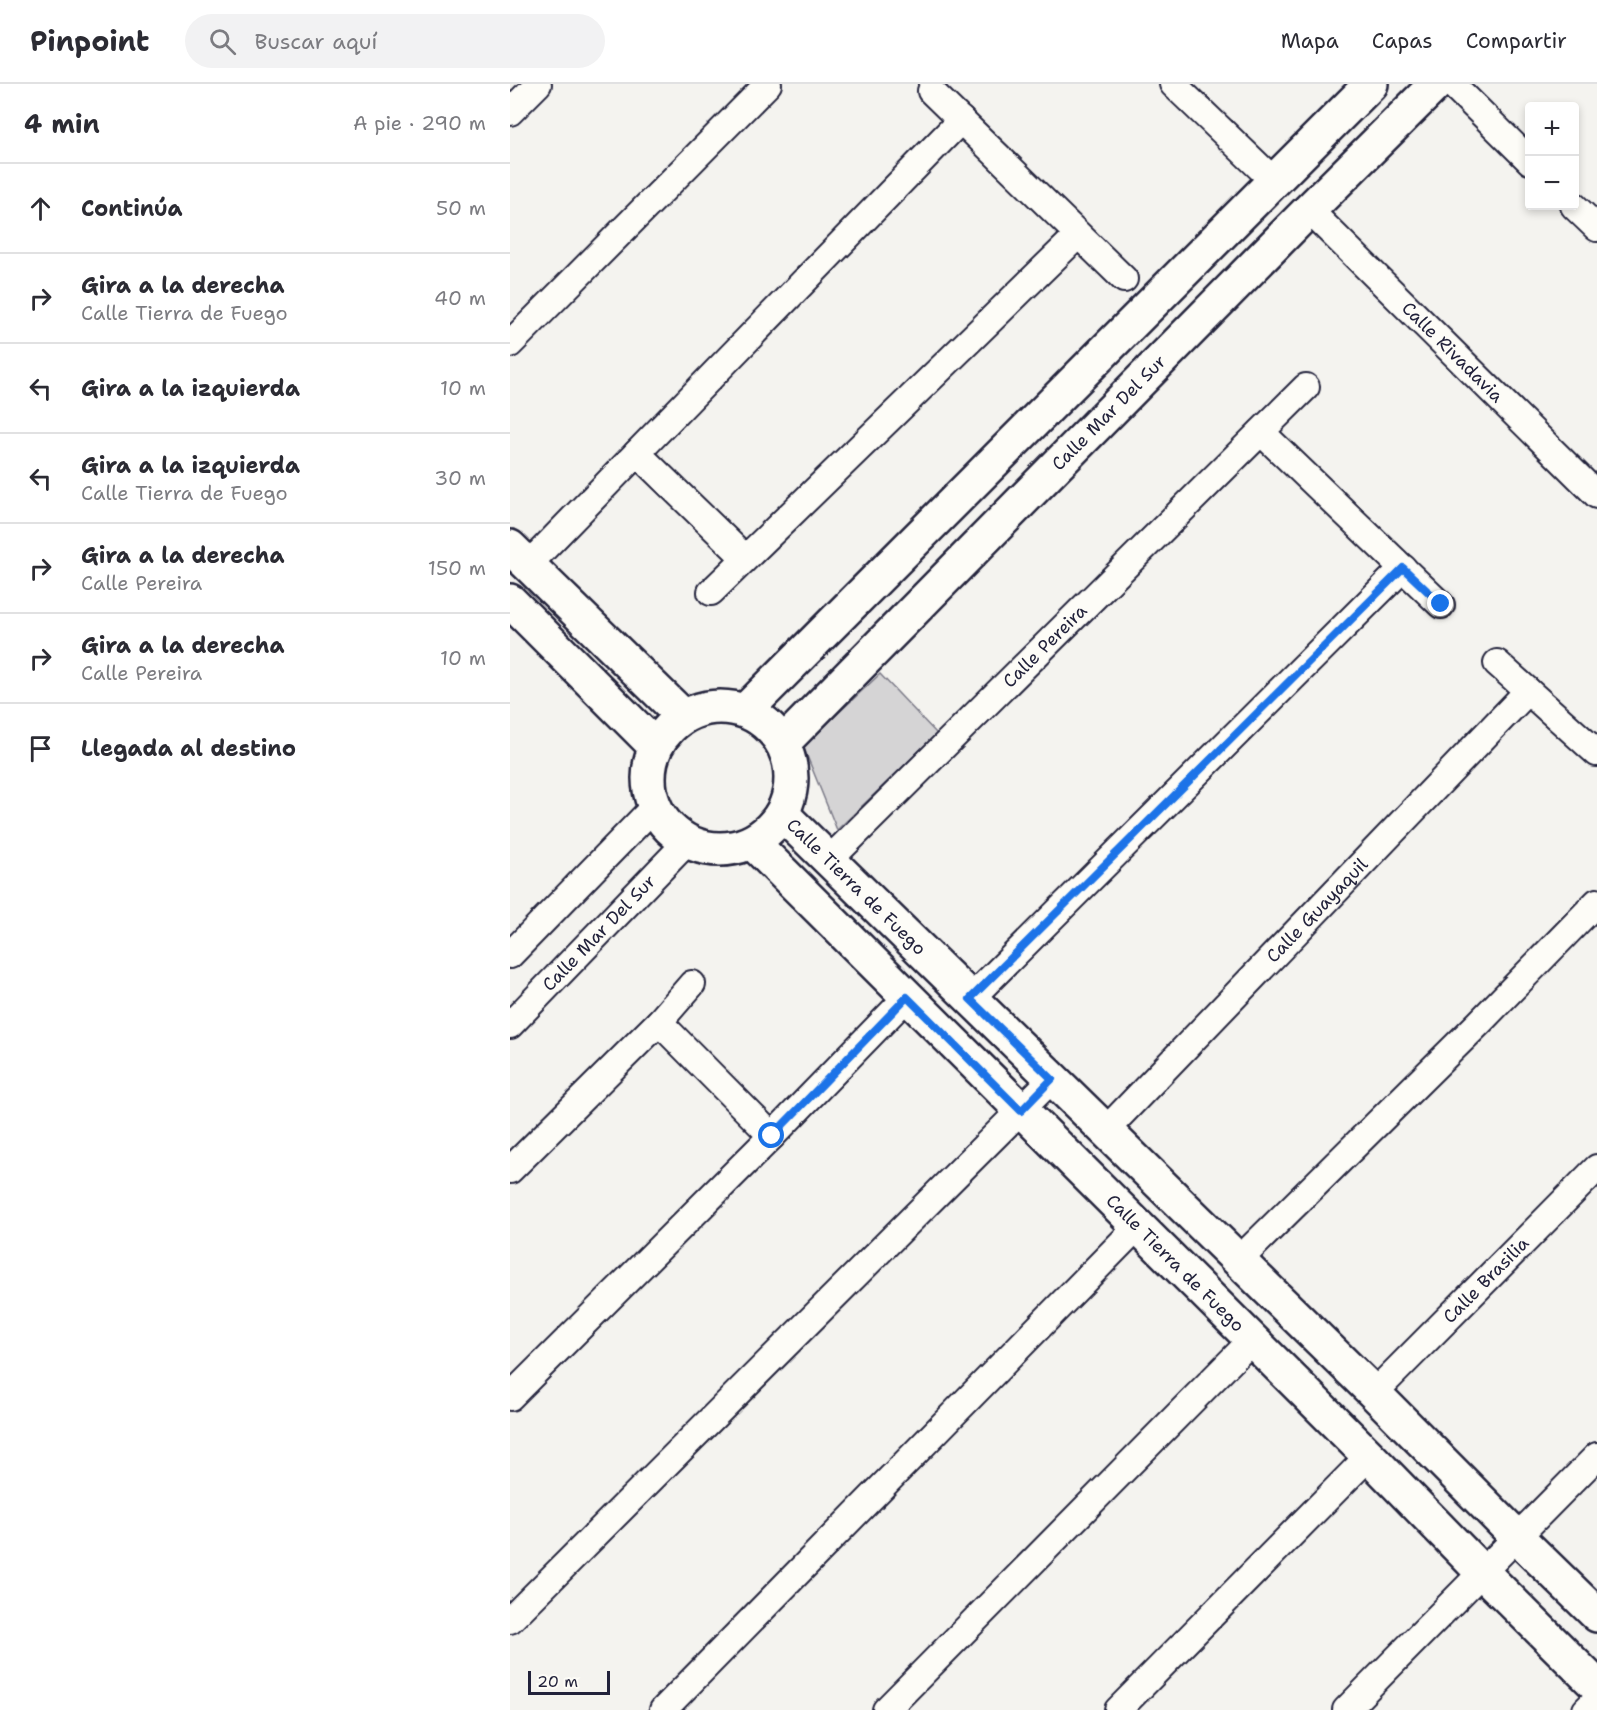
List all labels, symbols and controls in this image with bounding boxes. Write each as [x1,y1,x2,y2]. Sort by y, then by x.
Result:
search box [185,14,605,68]
text: Pinpoint [30,22,149,60]
icon: search [206,25,239,58]
text: Buscar aquí [254,27,378,56]
text: Mapa [1281,27,1339,55]
text: Capas [1372,27,1433,55]
text: Compartir [1466,27,1567,55]
map controls [1525,102,1579,210]
button: + [1525,102,1579,156]
text: 4 min [24,106,100,141]
text: A pie · 290 m [353,110,486,136]
button: − [1525,156,1579,210]
icon: ahead [24,192,57,225]
text: Continúa [81,194,183,223]
text: 50 m [436,195,486,221]
text: Gira a la derecha [81,271,285,300]
icon: right [24,282,57,315]
text: 40 m [434,285,486,311]
street label: Calle Rivadavia [1396,296,1509,408]
text: Calle Tierra de Fuego [81,300,288,326]
street label: Calle Mar Del Sur [1046,350,1171,476]
icon: left [24,372,57,405]
text: Gira a la izquierda [81,374,300,403]
text: 10 m [440,375,486,401]
text: Gira a la izquierda [81,451,300,480]
icon: left [24,462,57,495]
text: 30 m [434,465,486,491]
text: Calle Tierra de Fuego [81,480,288,506]
text: Gira a la derecha [81,541,285,570]
icon: right [24,552,57,585]
text: 150 m [428,555,486,581]
text: Calle Pereira [81,570,202,596]
route end [1427,590,1453,616]
street label: Calle Pereira [998,599,1092,693]
text: Gira a la derecha [81,631,285,660]
icon: right [24,642,57,675]
text: 10 m [440,645,486,671]
text: Calle Pereira [81,660,202,686]
icon: arrive [24,732,57,765]
text: Llegada al destino [81,734,296,763]
street label: Calle Tierra de Fuego [781,813,931,960]
street label: Calle Guayaquil [1261,853,1373,968]
street label: Calle Mar Del Sur [537,869,661,997]
route start [758,1122,784,1148]
street label: Calle Tierra de Fuego [1101,1189,1250,1337]
street label: Calle Brasilia [1438,1232,1534,1329]
scale bar [528,1668,610,1696]
text: 20 m [537,1671,578,1692]

